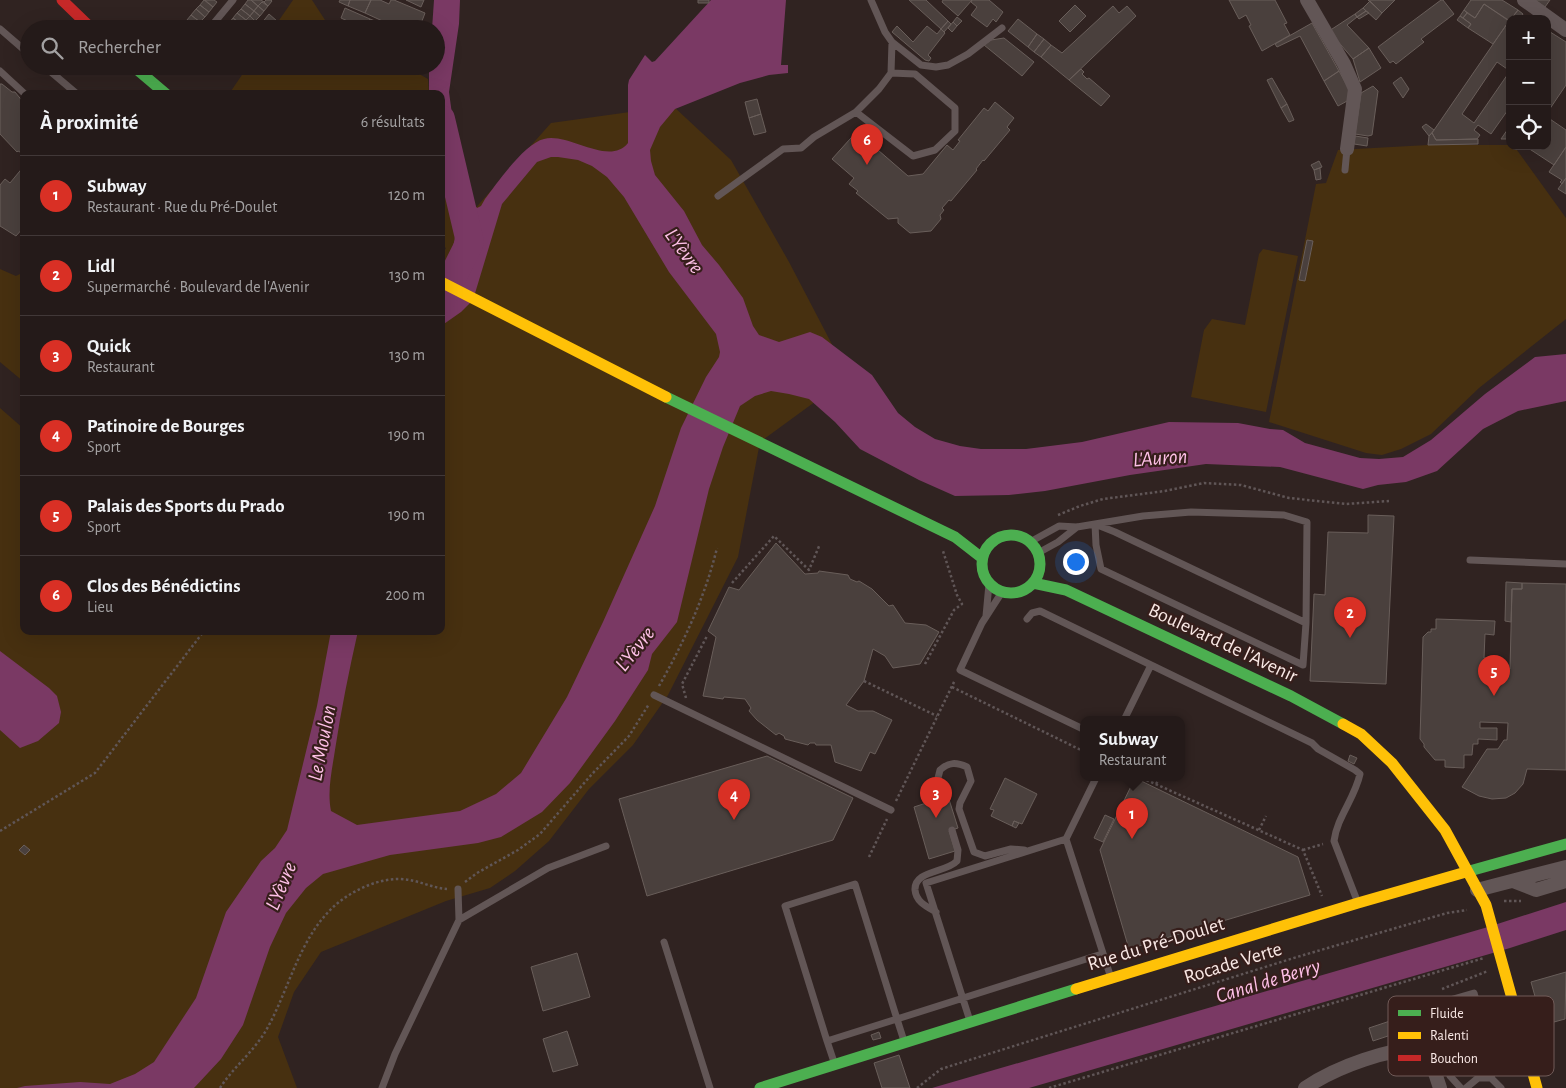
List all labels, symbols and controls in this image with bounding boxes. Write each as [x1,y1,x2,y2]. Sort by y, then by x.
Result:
map controls [1506,15,1551,150]
button: + [1506,15,1551,60]
search box [20,20,445,75]
icon: search [38,34,66,62]
text: Rechercher [78,38,161,57]
button: − [1506,60,1551,105]
button: locate [1506,105,1551,150]
text: À proximité [40,112,138,133]
text: 6 résultats [361,114,425,130]
pin: 6 [851,124,883,165]
text: Subway [87,177,147,196]
text: 1 [53,187,59,203]
text: 120 m [388,187,425,203]
text: Restaurant · Rue du Pré-Doulet [87,199,277,215]
water label: L'Yèvre [661,224,707,278]
text: Lidl [87,257,115,276]
text: 2 [52,267,60,283]
text: 130 m [389,267,425,283]
text: Supermarché · Boulevard de l'Avenir [87,279,309,295]
text: Quick [87,337,131,356]
text: 3 [53,347,59,363]
text: 130 m [389,347,425,363]
text: Restaurant [87,359,155,375]
text: Patinoire de Bourges [87,417,245,436]
text: 4 [52,427,60,443]
text: 190 m [388,427,425,443]
text: Sport [87,439,121,455]
water label: L'Auron [1132,446,1188,470]
text: Palais des Sports du Prado [87,497,285,516]
text: 5 [53,507,59,523]
text: 190 m [388,507,425,523]
text: Sport [87,519,121,535]
your location [1063,549,1089,575]
text: Clos des Bénédictins [87,577,240,596]
text: 6 [52,587,60,603]
text: 200 m [385,587,425,603]
pin: 2 [1334,597,1366,638]
text: Lieu [87,599,113,615]
street label: Boulevard de l'Avenir [1145,600,1301,687]
water label: L'Yèvre [611,623,659,675]
pin: 5 [1478,655,1510,696]
water label: Le Moulon [304,703,340,783]
popup [1080,716,1185,781]
text: Subway [1099,730,1158,749]
text: Restaurant [1099,752,1166,768]
pin: 3 [920,777,952,818]
pin: 4 [718,779,750,820]
pin: 1 [1116,798,1148,839]
water label: L'Yèvre [261,859,301,913]
street label: Rue du Pré-Doulet [1085,913,1227,974]
street label: Rocade Verte [1182,939,1284,987]
water label: Canal de Berry [1213,955,1323,1007]
legend [1388,996,1554,1076]
text: Fluide [1430,1007,1464,1021]
text: Ralenti [1430,1029,1469,1043]
text: Bouchon [1430,1052,1478,1066]

